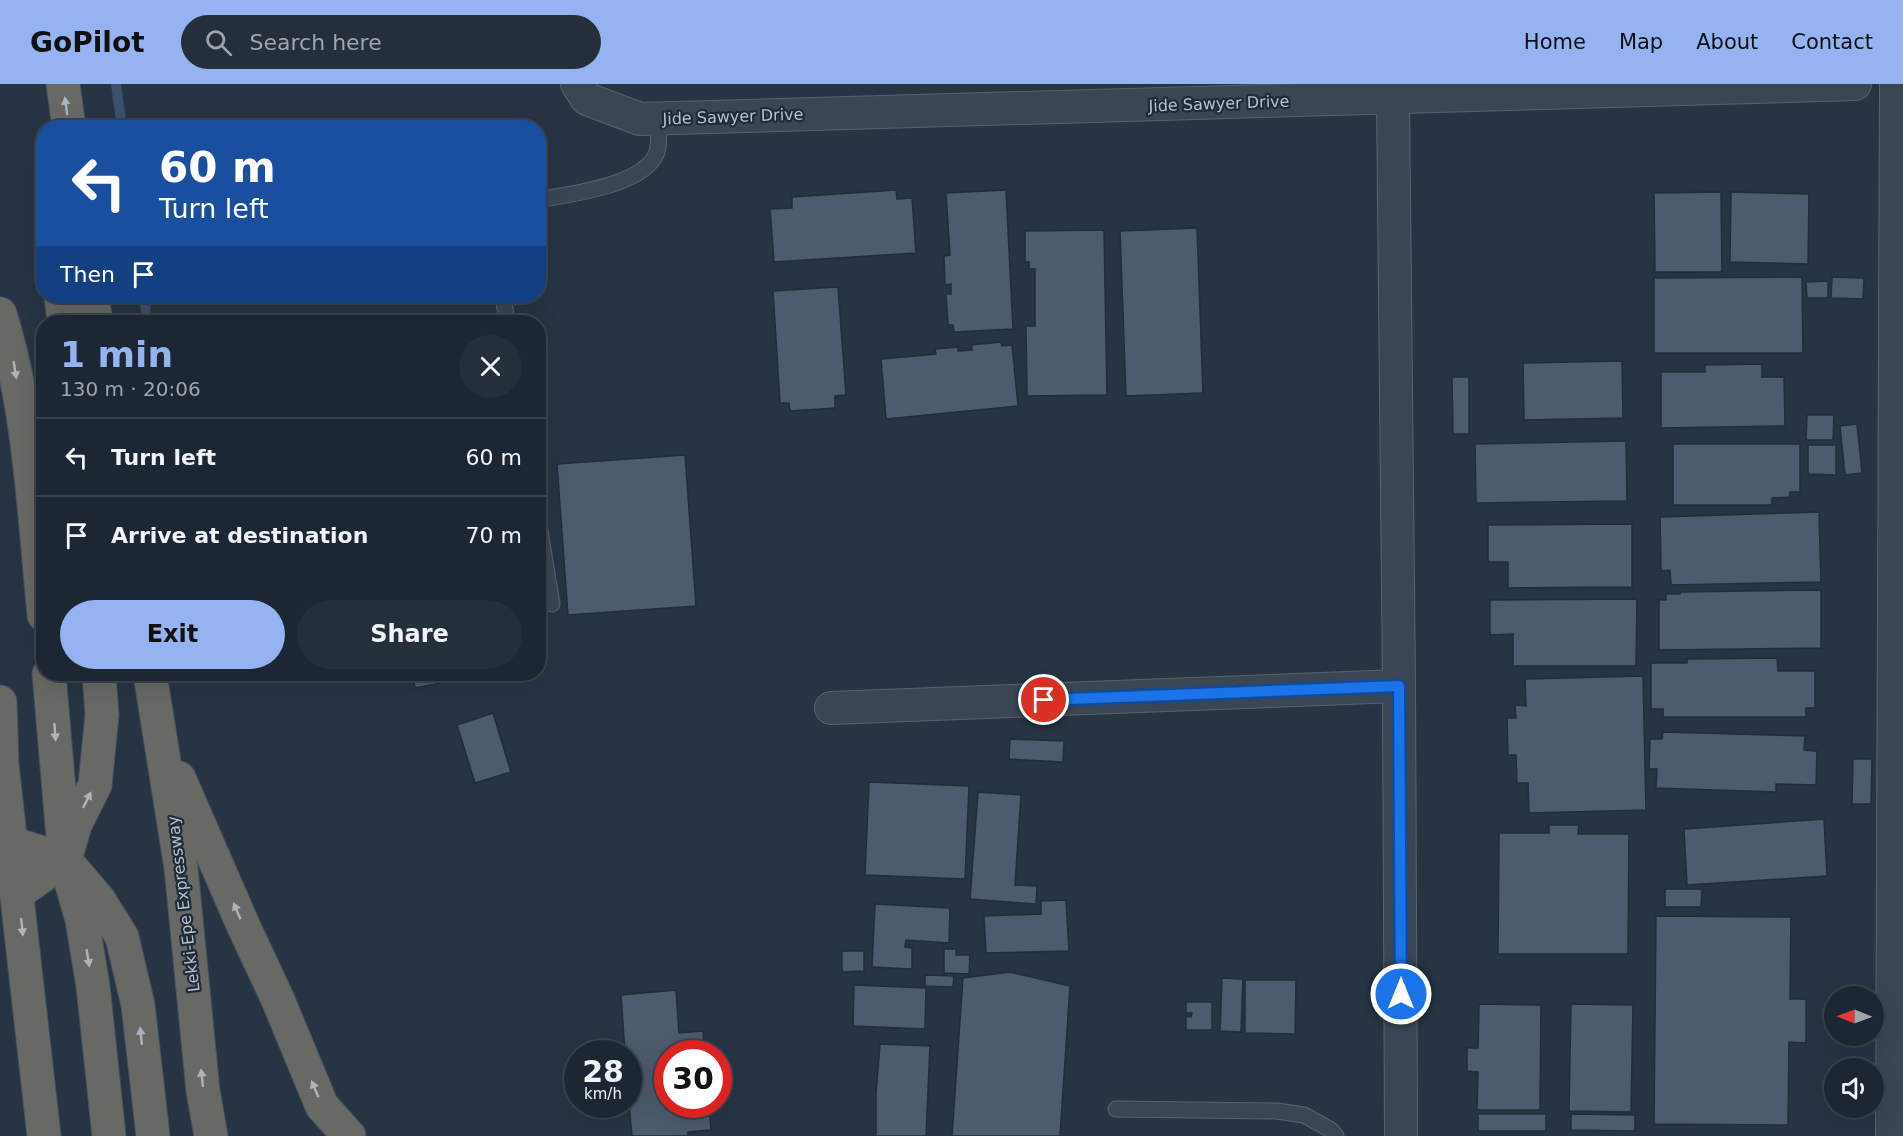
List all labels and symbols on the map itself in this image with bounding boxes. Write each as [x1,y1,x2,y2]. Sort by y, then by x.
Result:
street label: Jide Sawyer Drive [1147,92,1290,115]
one-way arrow [61,96,70,115]
street label: Jide Sawyer Drive [661,105,804,128]
one-way arrow [10,361,19,380]
pin [1018,674,1069,725]
one-way arrow [50,722,60,741]
one-way arrow [83,792,92,809]
street label: Lekki-Epe Expressway [163,815,204,993]
one-way arrow [232,901,242,919]
one-way arrow [17,917,27,936]
one-way arrow [84,948,93,967]
position arrow [1369,962,1433,1026]
north arrow [1824,986,1884,1046]
one-way arrow [137,1027,146,1046]
speed limit sign: 30 [654,1040,732,1118]
one-way arrow [197,1069,207,1088]
one-way arrow [310,1080,319,1098]

